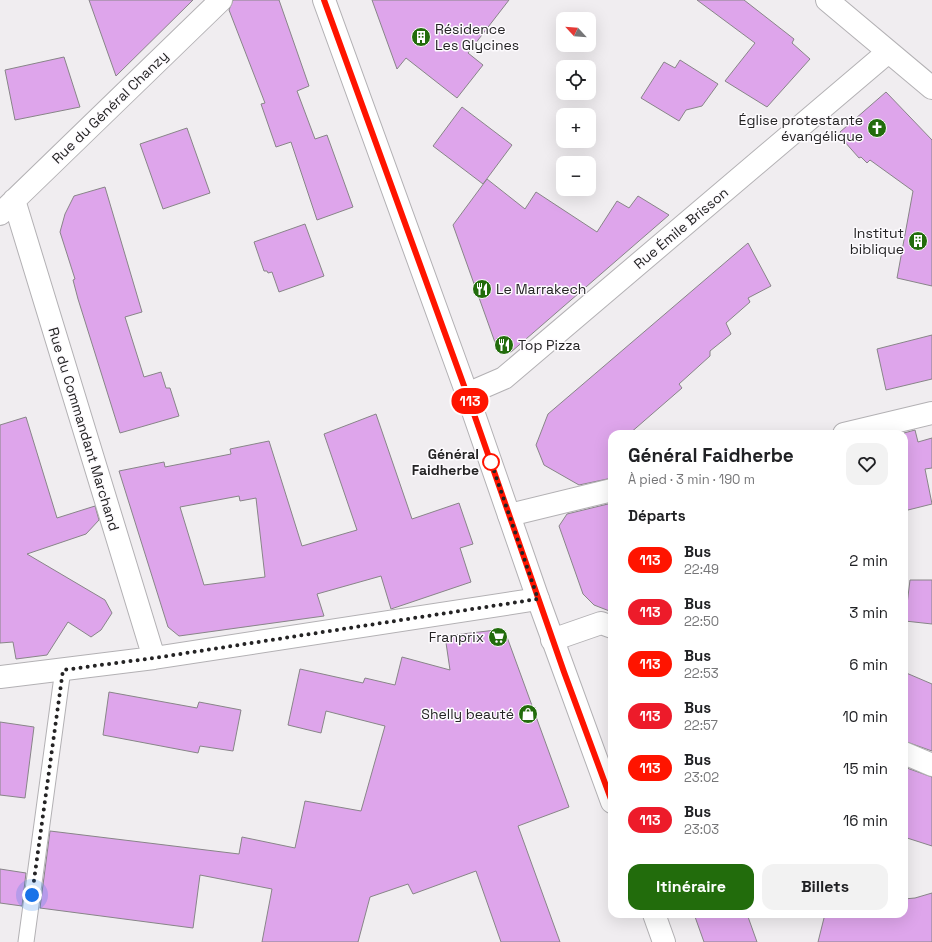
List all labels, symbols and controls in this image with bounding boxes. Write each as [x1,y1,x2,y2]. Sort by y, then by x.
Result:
north arrow [556,12,596,52]
map controls [556,12,596,196]
place label: Résidence Les Glycines [435,20,519,54]
building icon: Résidence Les Glycines [410,26,432,48]
street label: Rue du Général Chanzy [48,47,172,167]
button: locate [556,60,596,100]
button: + [556,108,596,148]
place label: Église protestante évangélique [739,111,863,145]
church icon: Église protestante évangélique [866,117,888,139]
button: − [556,156,596,196]
street label: Rue Émile Brisson [630,183,732,273]
place label: Institut biblique [850,224,904,258]
building icon: Institut biblique [907,230,929,252]
restaurant icon: Le Marrakech [471,278,493,300]
place label: Le Marrakech [496,280,586,298]
street label: Rue du Commandant Marchand [44,325,124,533]
restaurant icon: Top Pizza [493,334,515,356]
place label: Top Pizza [518,336,581,354]
line badge: 113 [447,388,493,414]
text: 113 [459,392,481,410]
text: Général Faidherbe [628,443,794,468]
button: heart [846,443,888,485]
place label: Général Faidherbe [412,445,479,479]
marker: Général Faidherbe [482,453,500,471]
text: À pied · 3 min · 190 m [628,471,755,488]
text: Départs [628,506,686,525]
text: Bus [684,542,711,561]
text: 113 [639,551,661,569]
text: 2 min [849,551,888,570]
text: 22:49 [684,561,719,578]
text: Bus [684,594,711,613]
text: 113 [639,603,661,621]
text: 3 min [849,603,888,622]
text: 22:50 [684,613,719,630]
supermarket icon: Franprix [487,626,509,648]
place label: Franprix [429,628,484,646]
text: Bus [684,646,711,665]
text: 113 [639,655,661,673]
text: 6 min [849,655,888,674]
text: 22:53 [684,665,719,682]
text: Bus [684,698,711,717]
shop icon: Shelly beauté [517,703,539,725]
place label: Shelly beauté [421,705,514,723]
text: 113 [639,707,661,725]
text: 10 min [842,707,888,726]
text: 22:57 [684,717,718,734]
text: Bus [684,750,711,769]
text: 113 [639,759,661,777]
text: 15 min [843,759,888,778]
text: 23:02 [684,769,719,786]
text: Bus [684,802,711,821]
text: 113 [639,811,661,829]
text: 16 min [843,811,888,830]
text: 23:03 [684,821,719,838]
button: Itinéraire [628,864,754,910]
button: Billets [762,864,888,910]
your location [22,885,42,905]

